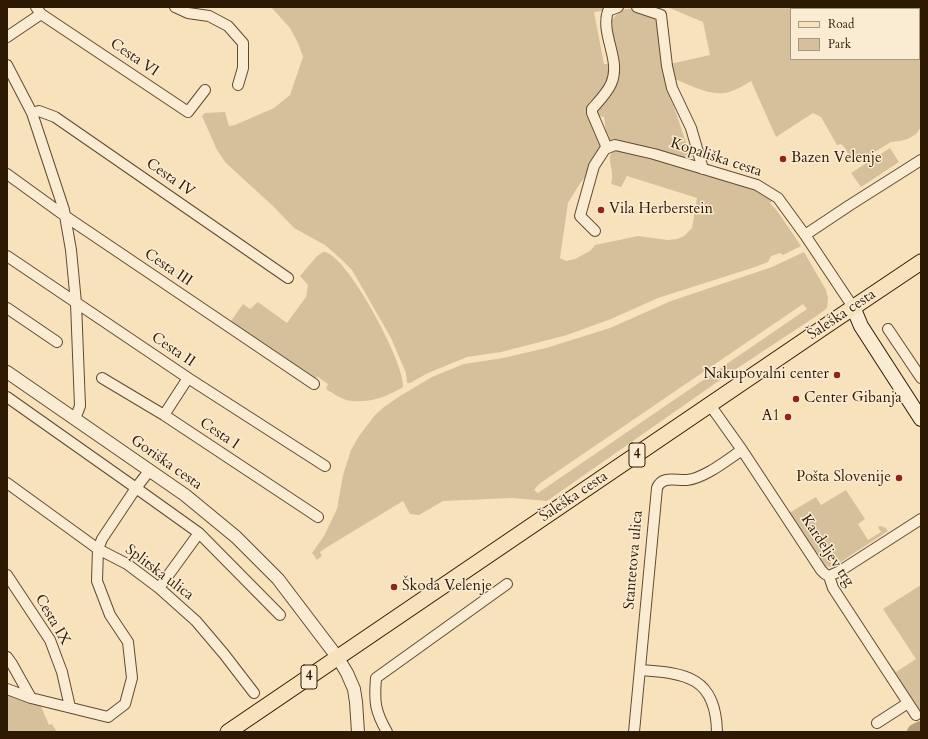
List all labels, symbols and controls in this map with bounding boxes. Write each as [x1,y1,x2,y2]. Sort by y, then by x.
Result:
legend [790,8,920,60]
text: Road [828,16,854,32]
street label: Cesta VI [106,35,162,81]
text: Park [828,36,851,52]
street label: Kopališka cesta [668,135,764,181]
place label: Bazen Velenje [791,150,882,168]
marker: Bazen Velenje [778,154,788,164]
street label: Cesta IV [142,155,198,201]
place label: Vila Herberstein [609,201,713,219]
marker: Vila Herberstein [596,205,606,215]
street label: Cesta III [141,245,195,291]
street label: Šaleška cesta [805,286,879,344]
street label: Cesta II [148,329,198,371]
place label: Nakupovalni center [704,366,829,384]
marker: Nakupovalni center [832,370,842,380]
place label: Center Gibanja [804,390,902,408]
marker: Center Gibanja [791,394,801,404]
place label: A1 [762,408,780,426]
marker: A1 [783,412,793,422]
street label: Cesta I [196,414,242,454]
street label: Goriška cesta [127,432,205,494]
road number: 4 [629,443,645,467]
street label: Šaleška cesta [537,468,611,526]
place label: Pošta Slovenije [796,469,891,487]
marker: Pošta Slovenije [894,473,904,483]
street label: Stantetova ulica [621,510,647,610]
street label: Kardeljev trg [796,512,858,590]
street label: Splitska ulica [121,541,197,605]
place label: Škoda Velenje [402,578,492,596]
marker: Škoda Velenje [389,582,399,592]
street label: Cesta IX [30,591,74,649]
road number: 4 [301,665,317,689]

